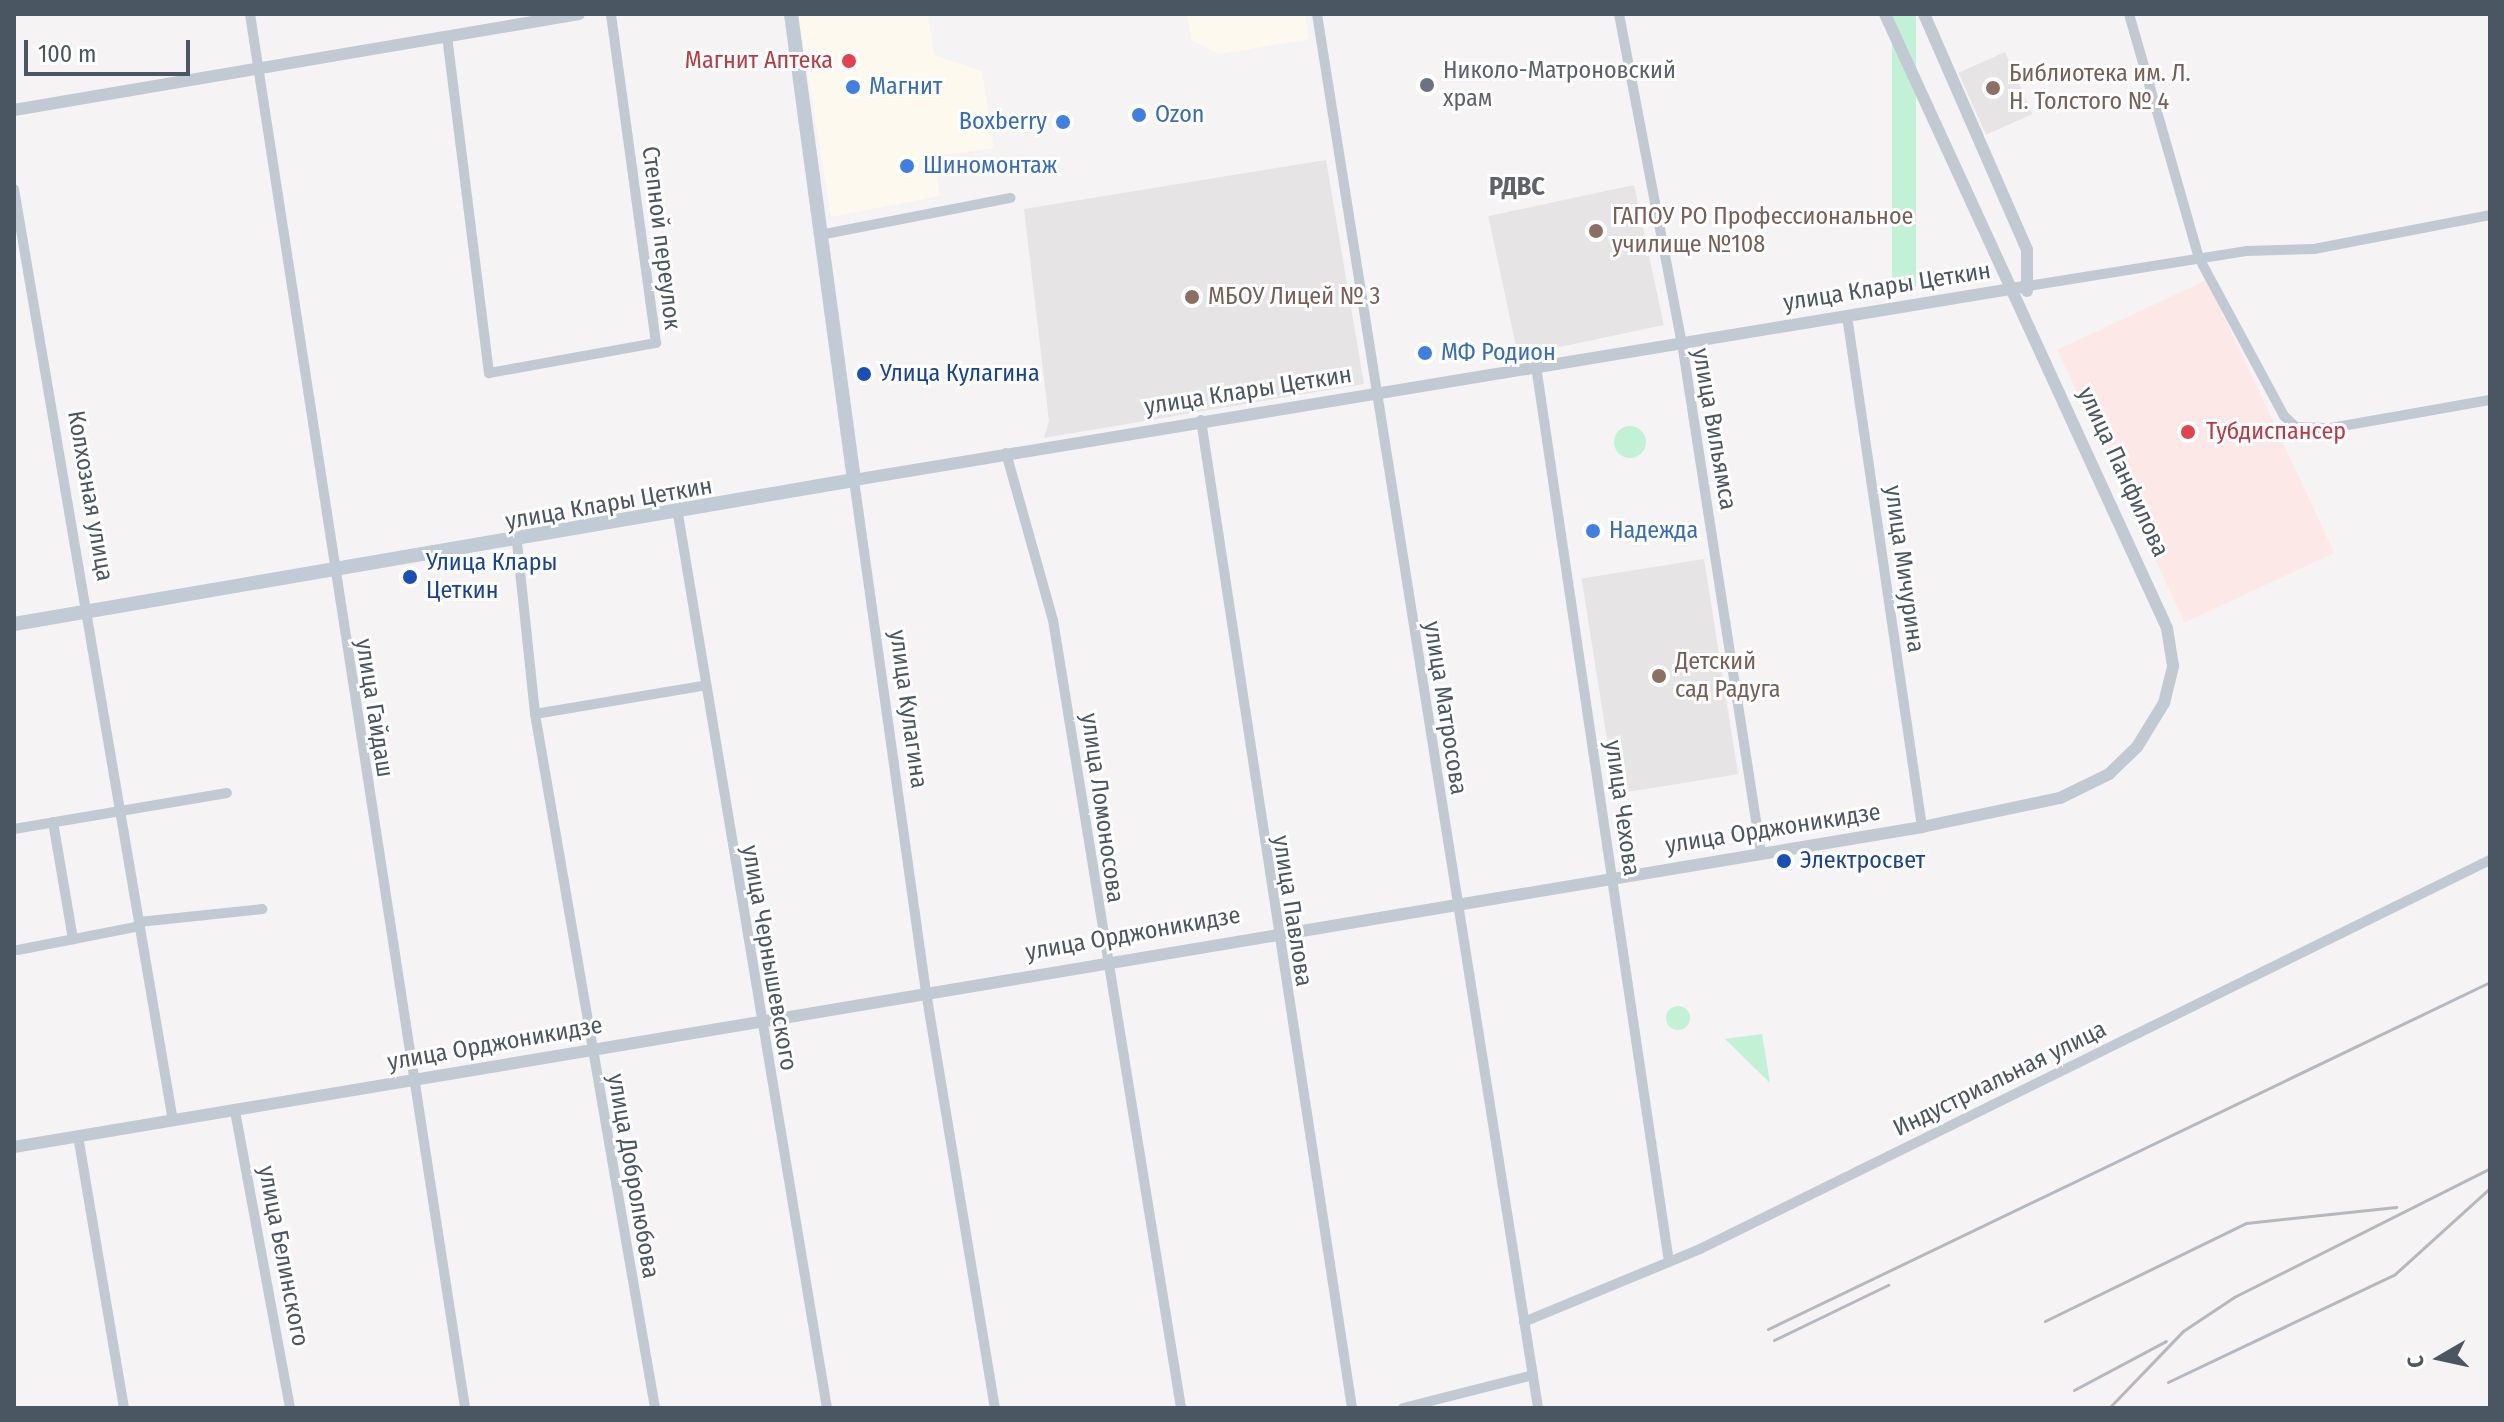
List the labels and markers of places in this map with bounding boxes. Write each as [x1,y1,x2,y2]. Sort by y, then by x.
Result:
place label: Магнит Аптека [685,47,833,75]
marker: Магнит Аптека [840,52,858,70]
place label: Николо-Матроновский храм [1443,57,1676,113]
place label: Библиотека им. Л. Н. Толстого № 4 [2009,60,2191,116]
place label: Магнит [869,73,943,101]
marker: Николо-Матроновский храм [1418,76,1436,94]
marker: Магнит [844,78,862,96]
marker: Библиотека им. Л. Н. Толстого № 4 [1984,79,2002,97]
place label: Ozon [1155,101,1204,129]
marker: Ozon [1130,106,1148,124]
place label: Boxberry [959,108,1047,136]
marker: Boxberry [1054,113,1072,131]
place label: Шиномонтаж [923,152,1057,180]
marker: Шиномонтаж [898,157,916,175]
place label: ГАПОУ РО Профессиональное училище №108 [1612,203,1913,259]
marker: ГАПОУ РО Профессиональное училище №108 [1587,222,1605,240]
place label: МБОУ Лицей № 3 [1208,283,1380,311]
marker: МБОУ Лицей № 3 [1183,288,1201,306]
place label: МФ Родион [1441,339,1556,367]
marker: МФ Родион [1416,344,1434,362]
place label: Улица Кулагина [880,360,1040,388]
marker: Улица Кулагина [855,365,873,383]
place label: Тубдиспансер [2206,418,2346,446]
marker: Тубдиспансер [2177,421,2199,443]
place label: Надежда [1609,517,1698,545]
marker: Надежда [1584,522,1602,540]
place label: Улица Клары Цеткин [426,549,557,605]
marker: Улица Клары Цеткин [401,568,419,586]
place label: Детский сад Радуга [1675,648,1781,704]
marker: Детский сад Радуга [1650,667,1668,685]
place label: Электросвет [1800,847,1925,875]
marker: Электросвет [1775,852,1793,870]

